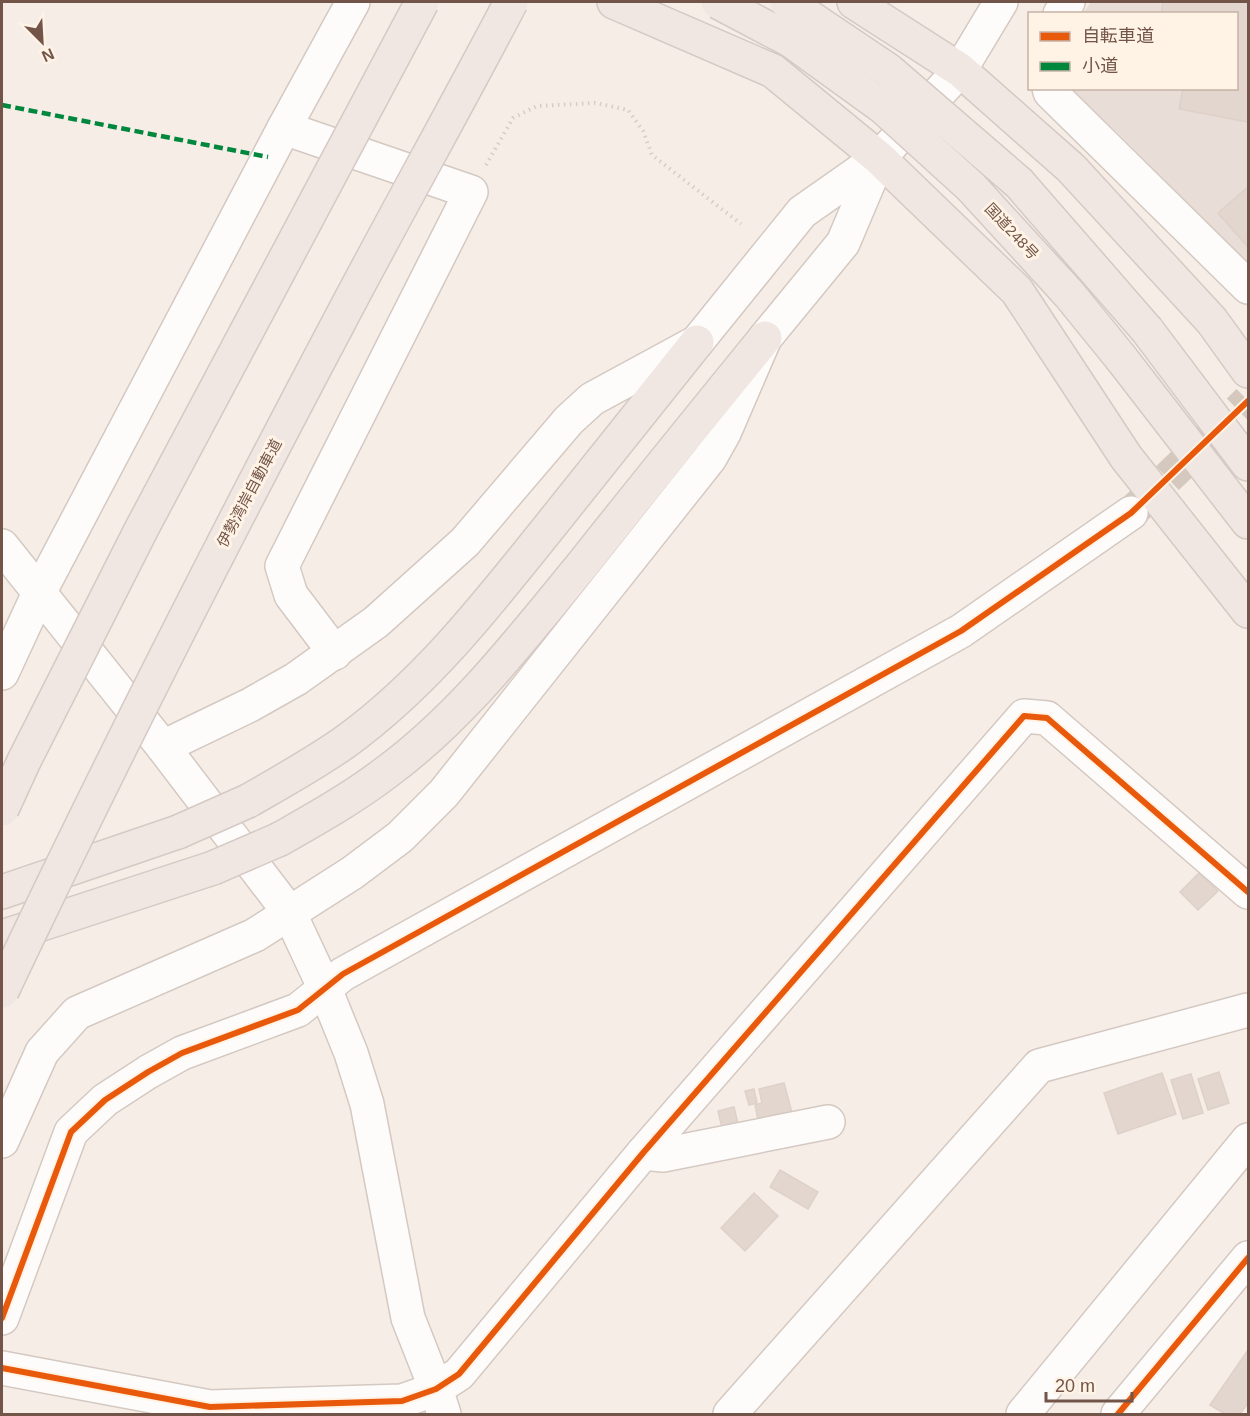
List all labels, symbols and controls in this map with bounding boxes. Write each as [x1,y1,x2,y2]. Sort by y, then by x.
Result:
north arrow [12,12,72,72]
legend [1028,12,1238,90]
text: 自転車道 [1082,26,1154,46]
text: N [39,45,57,65]
text: 小道 [1082,56,1118,76]
street label: 国道248号 [982,200,1042,262]
street label: 伊勢湾岸自動車道 [213,436,285,550]
scale bar [1046,1365,1132,1403]
text: 20 m [1055,1376,1095,1396]

